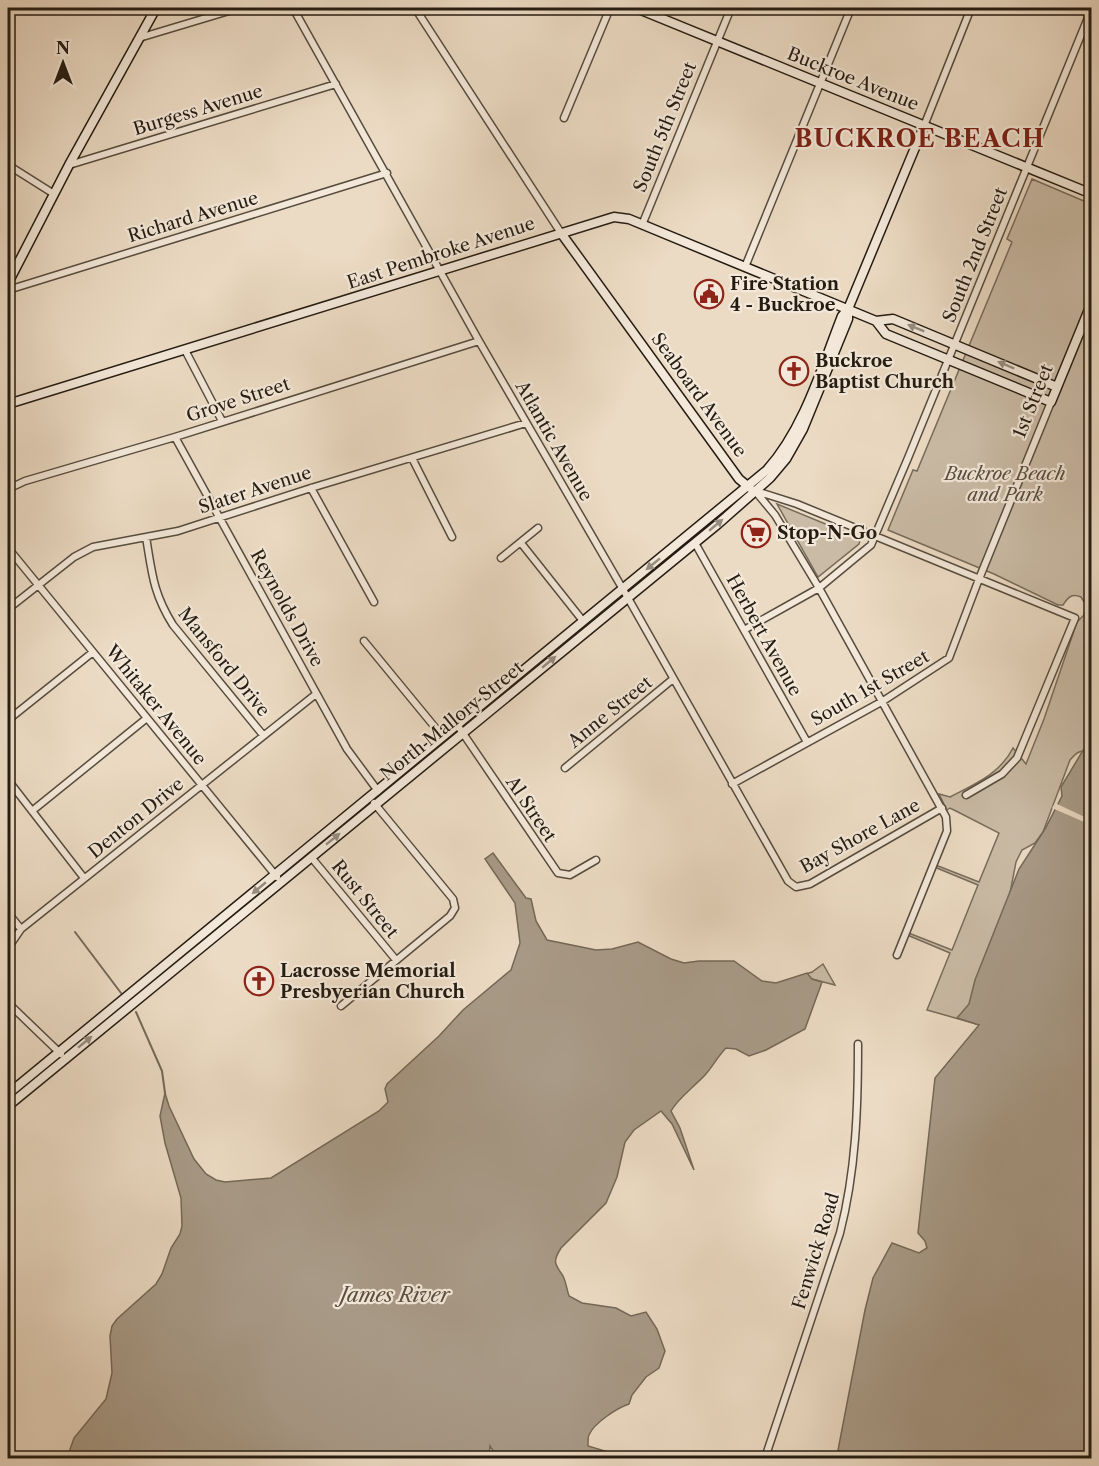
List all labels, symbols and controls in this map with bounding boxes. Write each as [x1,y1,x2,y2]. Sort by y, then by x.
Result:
north arrow [33,33,93,93]
text: N [56,38,70,58]
street label: Buckroe Avenue [784,43,922,115]
street label: South 5th Street [629,58,701,195]
street label: Burgess Avenue [131,80,265,140]
district label: BUCKROE BEACH [794,124,1046,153]
street label: South 2nd Street [938,184,1012,326]
street label: Richard Avenue [125,187,261,247]
street label: East Pembroke Avenue [344,212,538,294]
place label: Fire Station 4 - Buckroe [730,273,840,316]
public building icon: Fire Station 4 - Buckroe [693,278,725,310]
one-way arrow [907,323,925,332]
street label: Seaboard Avenue [647,329,751,461]
place label: Buckroe Baptist Church [815,350,955,393]
church icon: Buckroe Baptist Church [778,355,810,387]
one-way arrow [997,360,1015,370]
street label: 1st Street [1008,360,1058,441]
street label: Grove Street [183,373,293,427]
street label: Atlantic Avenue [510,376,597,505]
street label: Slater Avenue [196,461,314,519]
park label: Buckroe Beach and Park [942,463,1066,506]
supermarket icon: Stop-N-Go [740,517,772,549]
one-way arrow [708,519,723,532]
place label: Stop-N-Go [777,522,877,544]
street label: Reynolds Drive [246,545,328,671]
one-way arrow [646,557,661,570]
street label: Herbert Avenue [722,570,806,700]
street label: Mansford Drive [173,603,275,721]
street label: Whitaker Avenue [100,640,211,769]
street label: South 1st Street [807,645,934,731]
street label: North Mallory Street [376,656,528,785]
one-way arrow [541,656,556,669]
street label: Anne Street [563,671,657,753]
street label: Al Street [500,771,561,847]
street label: Denton Drive [84,773,188,863]
street label: Bay Shore Lane [796,794,924,878]
one-way arrow [326,833,341,845]
street label: Rust Street [327,855,404,943]
one-way arrow [252,881,267,894]
place label: Lacrosse Memorial Presbyerian Church [280,960,466,1003]
church icon: Lacrosse Memorial Presbyerian Church [243,965,275,997]
one-way arrow [77,1036,93,1049]
street label: Fenwick Road [788,1190,844,1312]
water label: James River [334,1283,452,1307]

